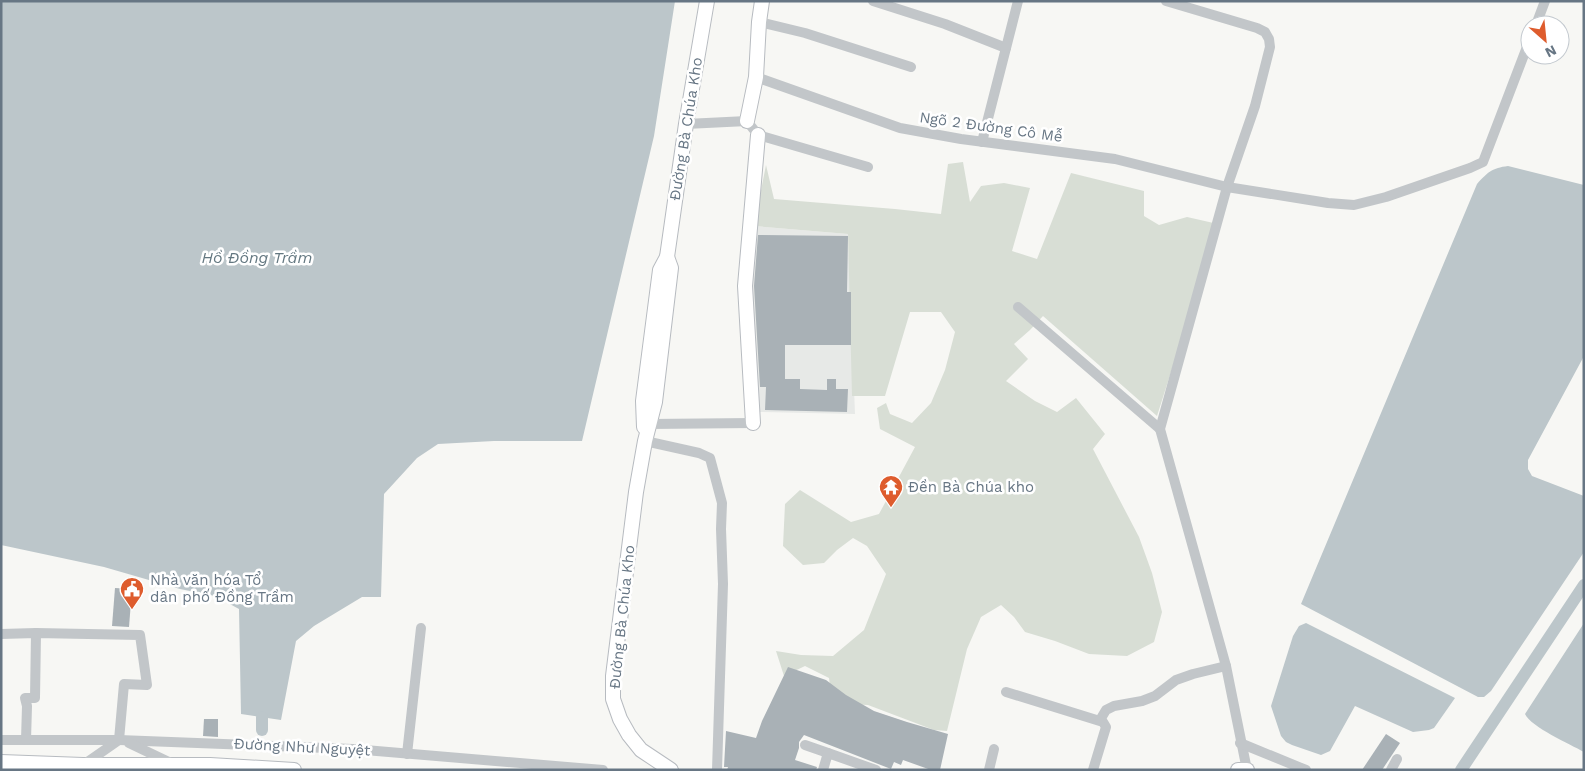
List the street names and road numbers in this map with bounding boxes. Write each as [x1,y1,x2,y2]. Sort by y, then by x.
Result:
street label: Đường Bà Chúa Kho [666,56,706,202]
street label: Ngõ 2 Đường Cô Mễ [918,107,1064,146]
street label: Đường Bà Chúa Kho [605,544,639,690]
street label: Đường Như Nguyệt [233,734,371,760]

